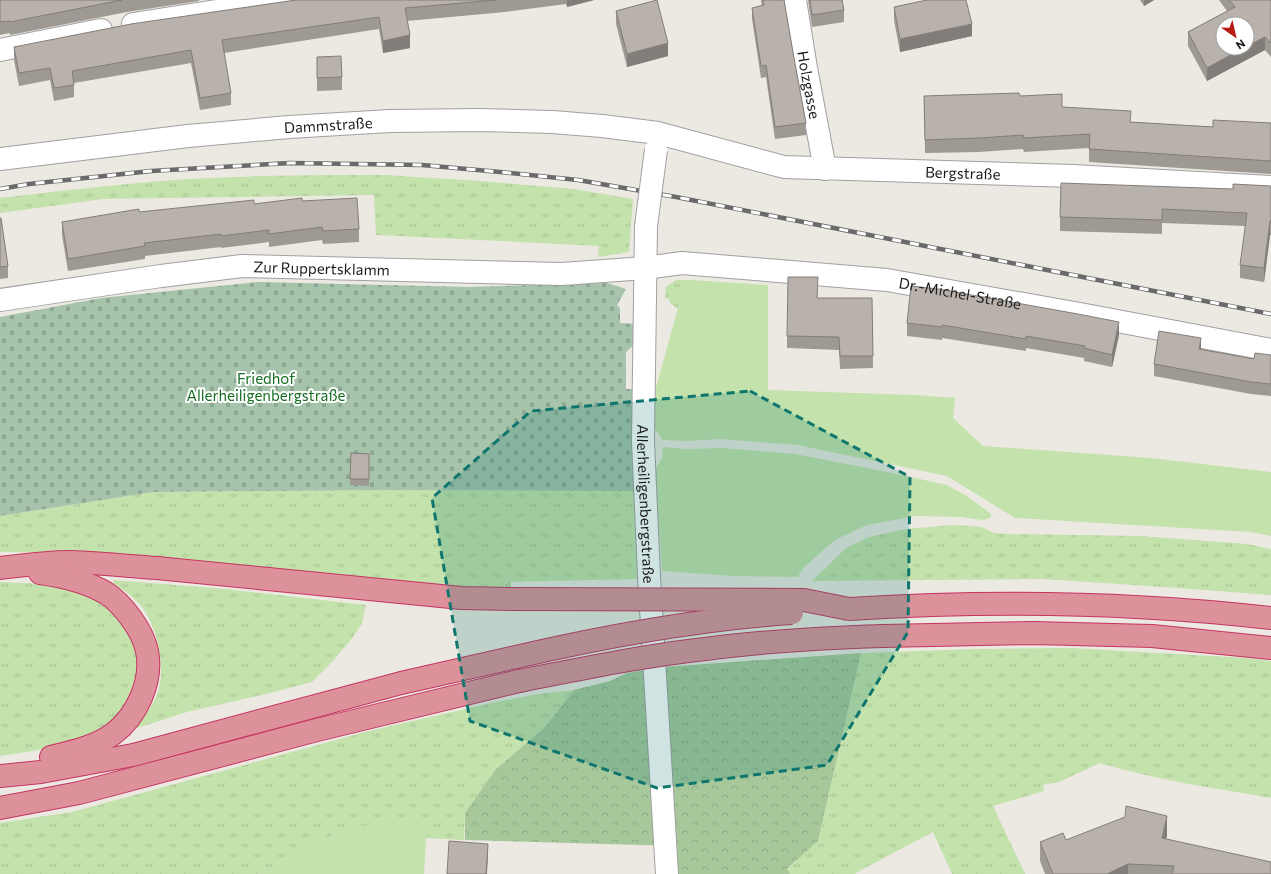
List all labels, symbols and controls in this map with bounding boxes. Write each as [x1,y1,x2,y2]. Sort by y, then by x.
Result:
north arrow [1215,16,1255,56]
text: N [1234,37,1248,52]
street label: Holzgasse [794,49,824,120]
street label: Dammstraße [283,113,373,136]
street label: Bergstraße [925,162,1001,183]
street label: Zur Ruppertsklamm [253,257,390,279]
street label: Dr.-Michel-Straße [897,273,1023,313]
park label: Friedhof Allerheiligenbergstraße [187,369,346,404]
street label: Allerheiligenbergstraße [634,424,658,584]

